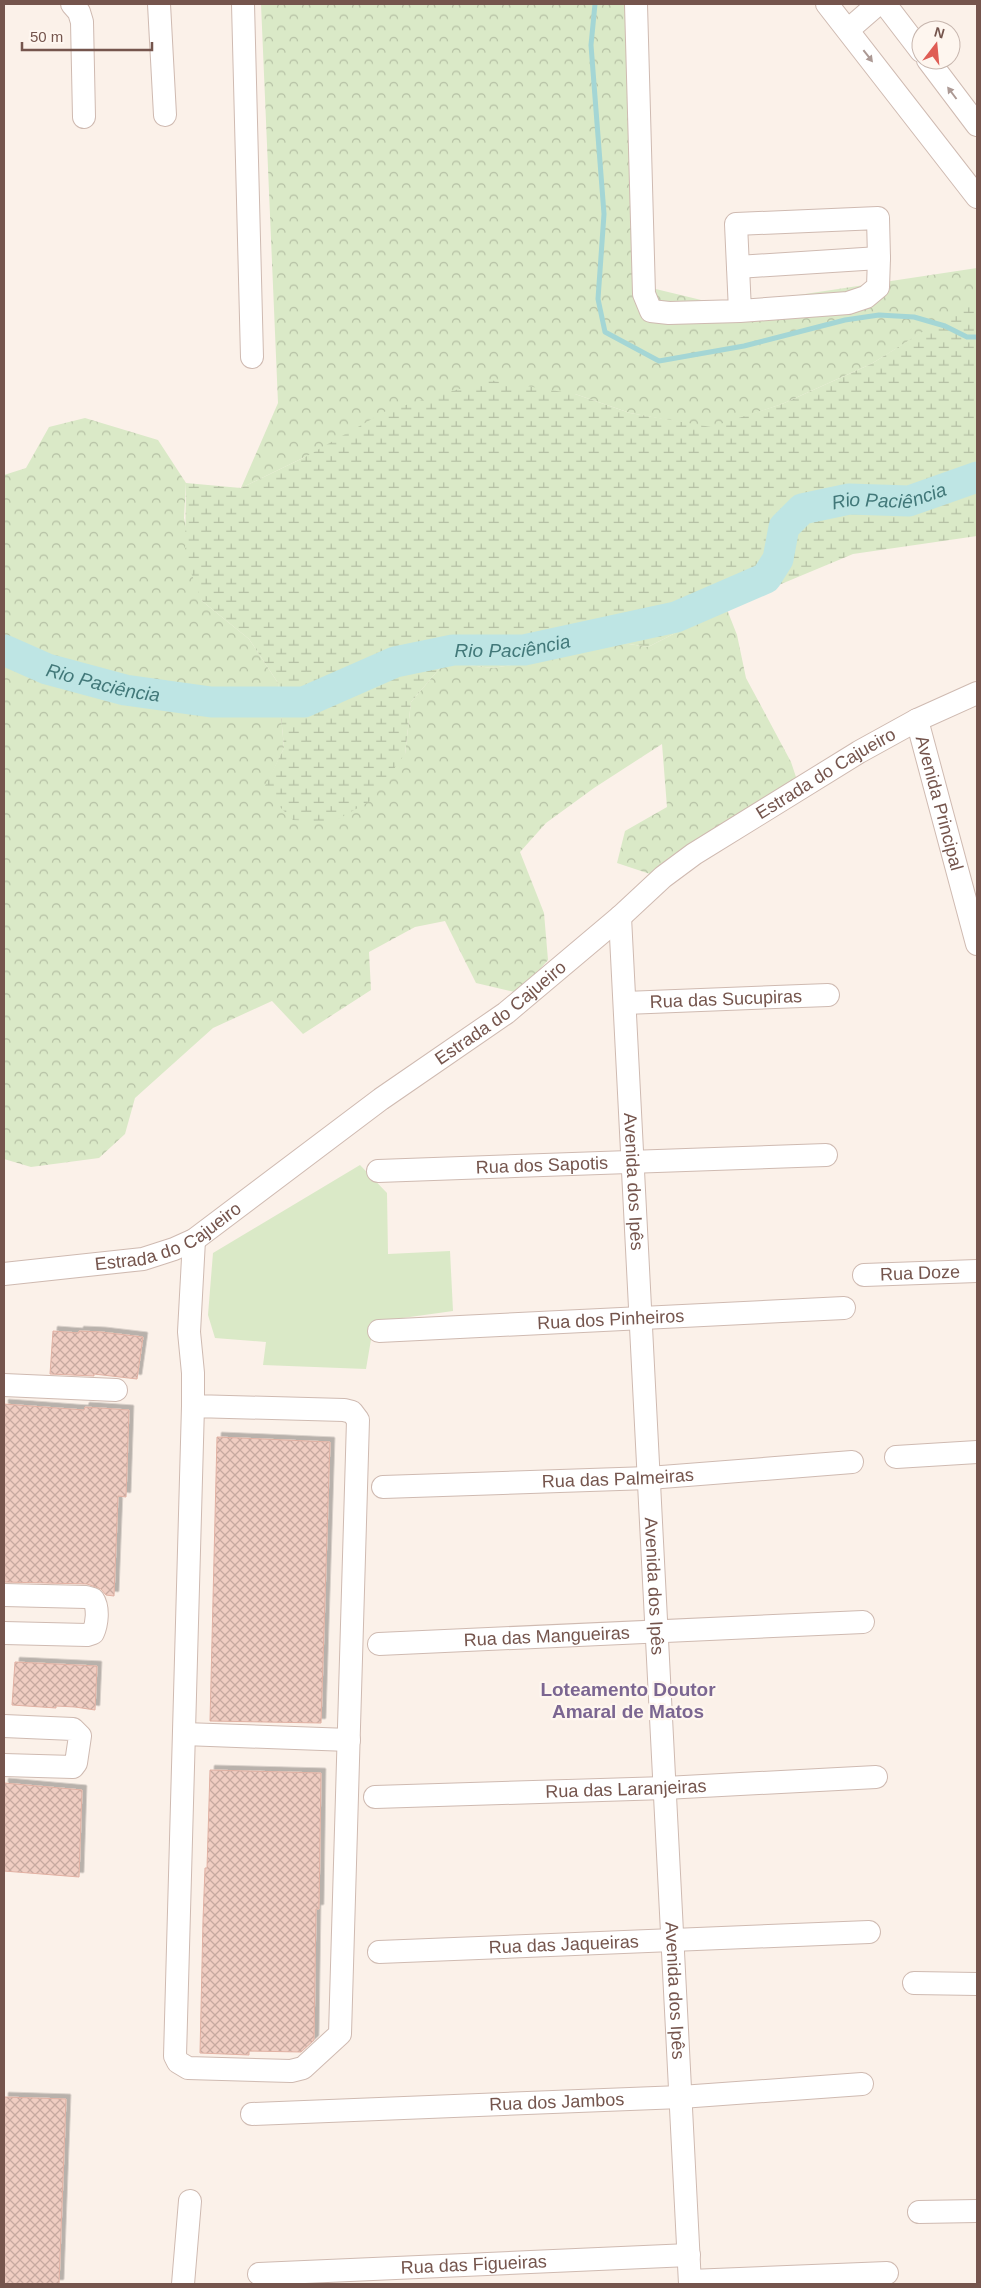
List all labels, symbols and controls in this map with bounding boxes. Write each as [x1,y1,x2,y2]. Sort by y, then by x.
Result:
scale bar [22,20,152,52]
north arrow [911,20,961,70]
text: N [933,23,947,42]
text: 50 m [30,28,63,45]
one-way arrow [863,49,873,62]
one-way arrow [947,87,958,100]
water label: Rio Paciência [830,479,949,513]
water label: Rio Paciência [455,630,572,661]
water label: Rio Paciência [44,659,161,706]
street label: Estrada do Cajueiro [752,724,899,823]
street label: Avenida Principal [912,733,967,873]
street label: Estrada do Cajueiro [431,957,570,1069]
street label: Rua das Sucupiras [650,986,802,1012]
street label: Avenida dos Ipês [620,1112,647,1251]
street label: Rua dos Sapotis [475,1153,608,1177]
street label: Estrada do Cajueiro [94,1198,245,1274]
street label: Rua Doze [880,1262,960,1284]
street label: Rua dos Pinheiros [537,1306,685,1333]
street label: Rua das Palmeiras [541,1465,695,1492]
street label: Avenida dos Ipês [641,1517,668,1655]
street label: Rua das Mangueiras [463,1623,630,1650]
district label: Loteamento Doutor Amaral de Matos [540,1679,716,1722]
street label: Rua das Laranjeiras [545,1776,707,1802]
street label: Avenida dos Ipês [661,1921,688,2060]
street label: Rua das Jaqueiras [488,1931,639,1958]
street label: Rua dos Jambos [489,2089,625,2115]
street label: Rua das Figueiras [400,2251,547,2278]

